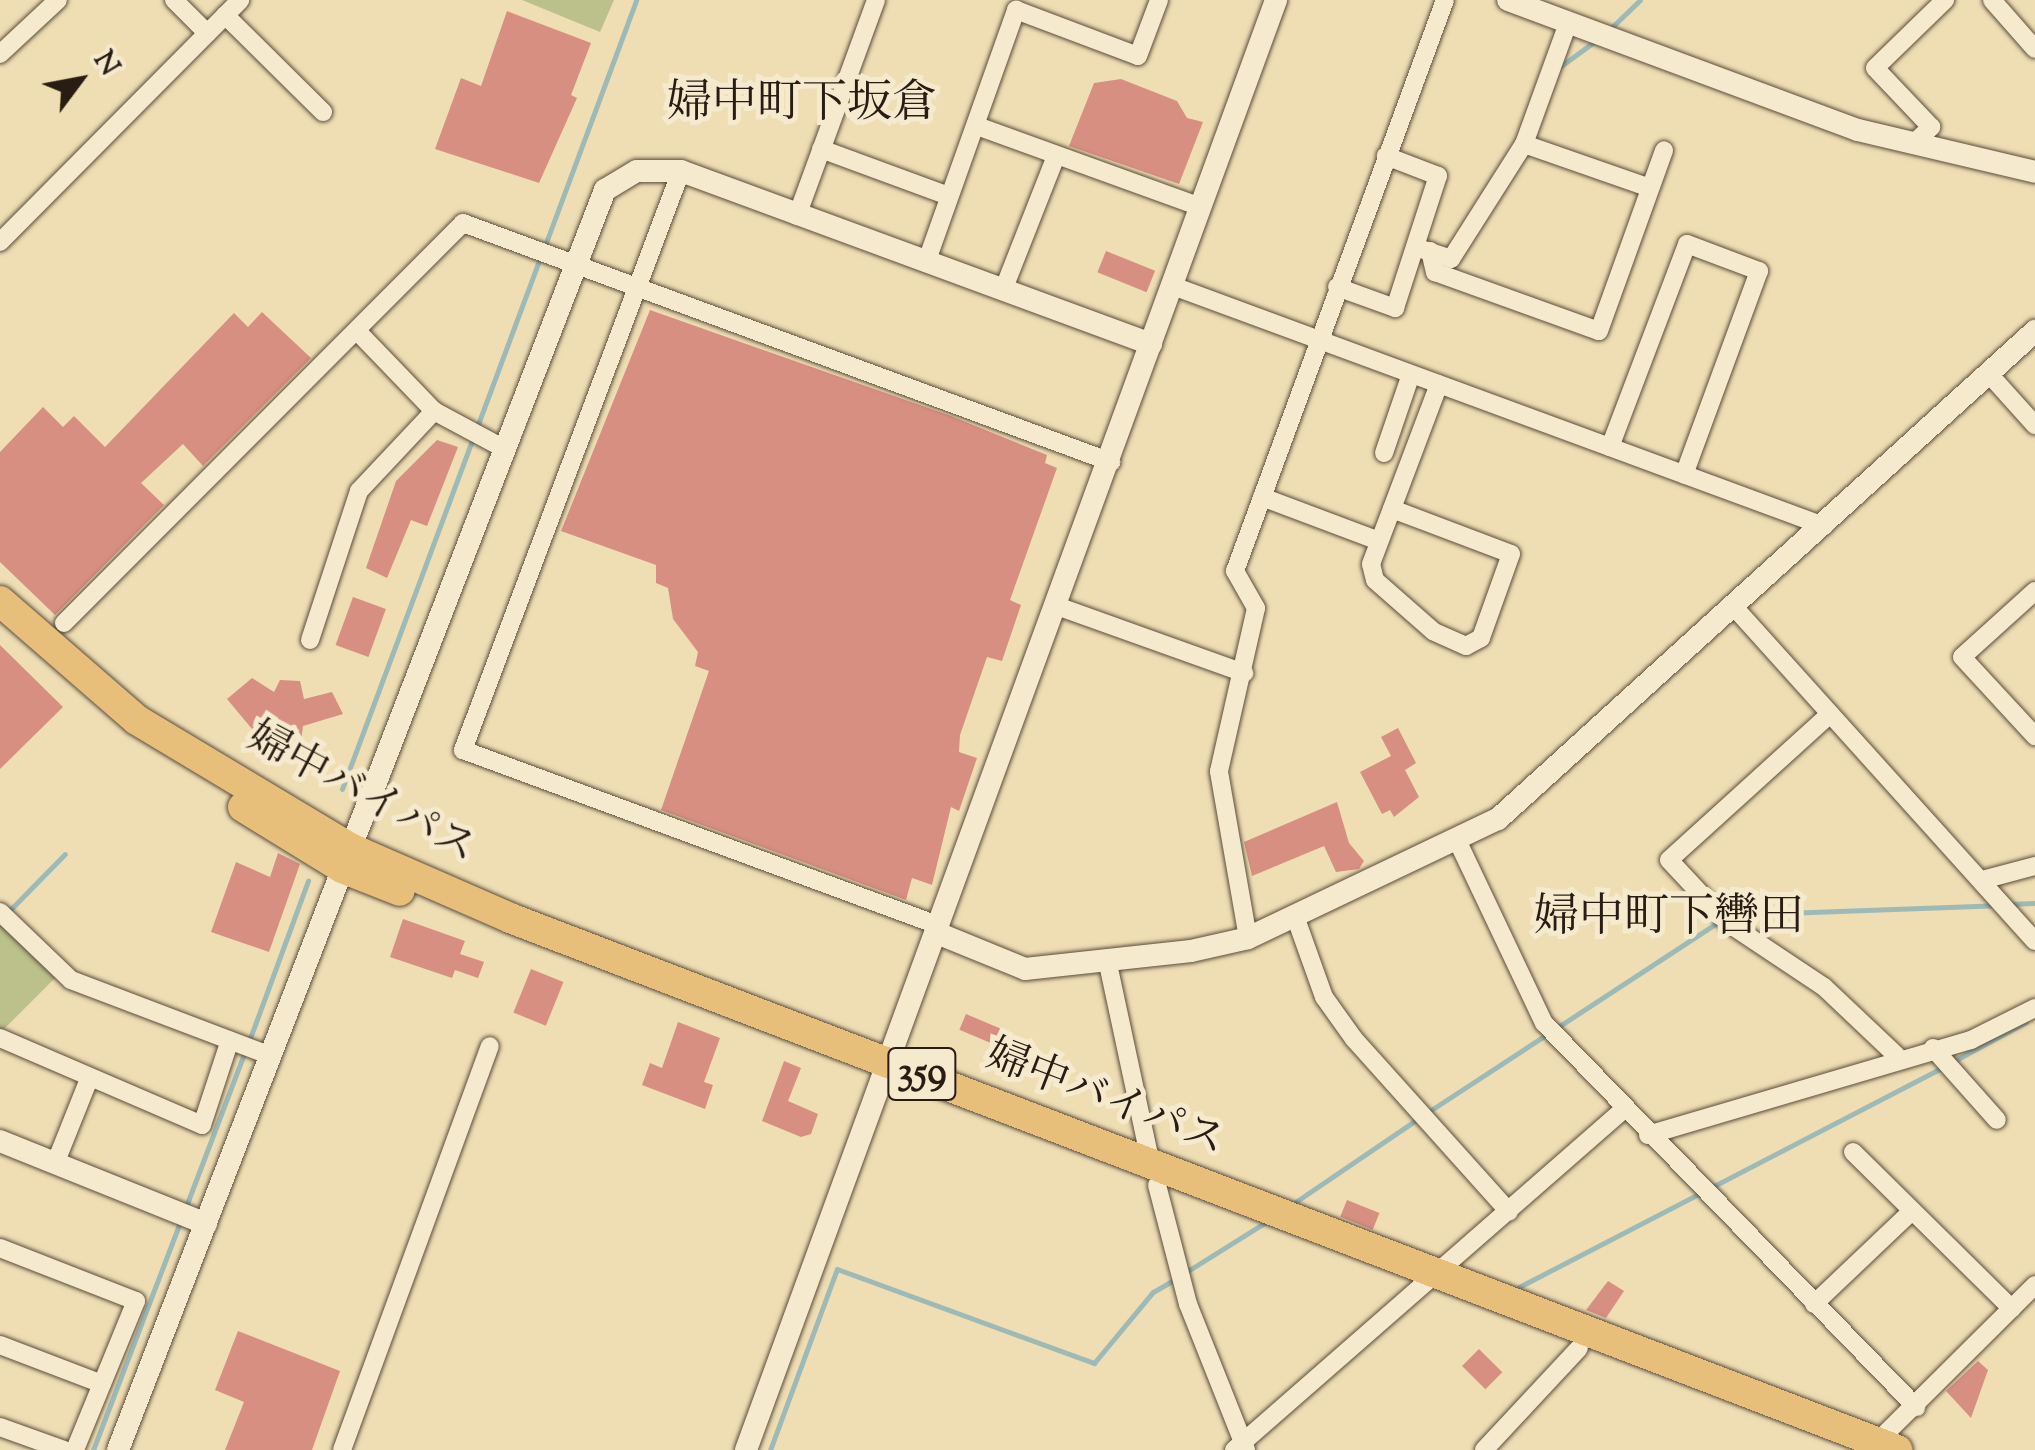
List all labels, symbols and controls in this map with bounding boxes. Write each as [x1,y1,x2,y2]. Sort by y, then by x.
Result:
north arrow [30,30,130,130]
text: N [83,44,128,84]
district label: 婦中町下坂倉 [667,79,937,133]
street label: 婦中バイパス [238,714,484,876]
district label: 婦中町下轡田 [1534,893,1804,947]
street label: 婦中バイパス [978,1031,1232,1169]
road number: 359 [887,1039,957,1109]

